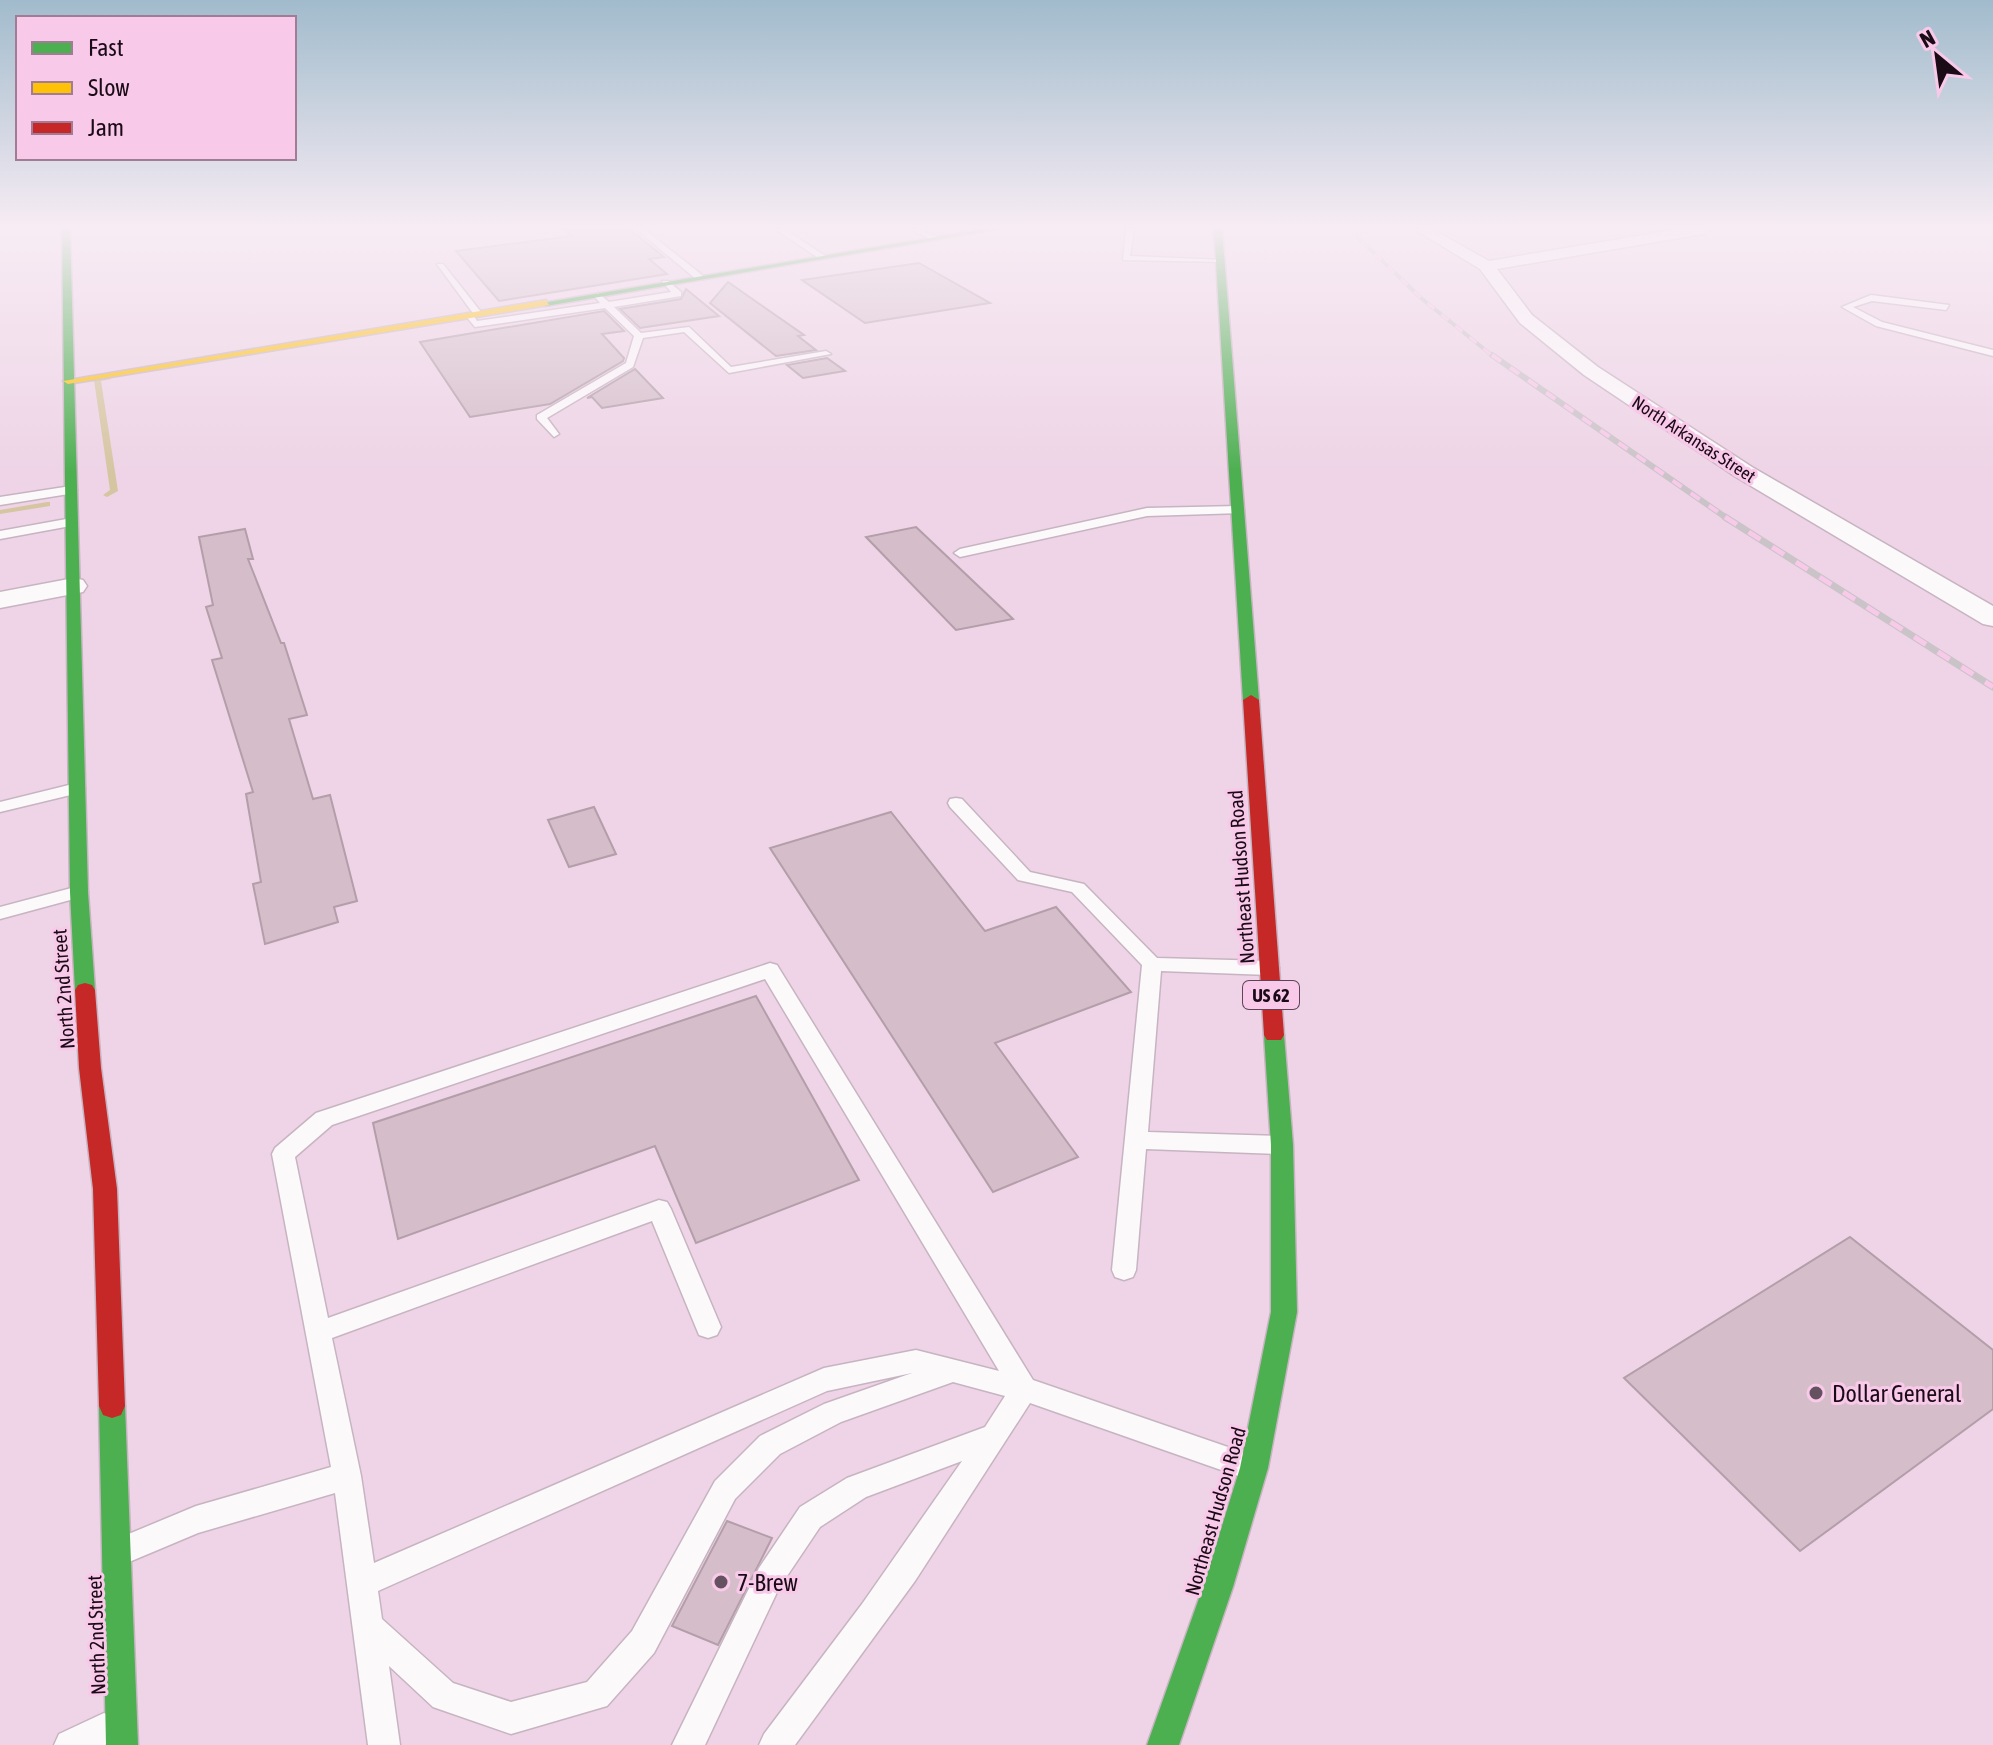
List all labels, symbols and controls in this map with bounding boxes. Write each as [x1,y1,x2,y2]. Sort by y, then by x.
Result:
legend [16,16,296,160]
north arrow [1897,16,1977,96]
text: N [1915,24,1939,53]
text: Fast [88,34,124,61]
text: Slow [88,74,130,101]
text: Jam [88,114,124,141]
street label: North Arkansas Street [1628,391,1760,487]
street label: Northeast Hudson Road [1223,789,1259,965]
street label: North 2nd Street [47,928,79,1050]
road number: US 62 [1243,981,1299,1009]
place label: Dollar General [1832,1380,1962,1407]
marker: Dollar General [1807,1384,1825,1402]
street label: Northeast Hudson Road [1180,1424,1250,1598]
place label: 7-Brew [737,1569,798,1596]
marker: 7-Brew [712,1573,730,1591]
street label: North 2nd Street [82,1574,110,1696]

